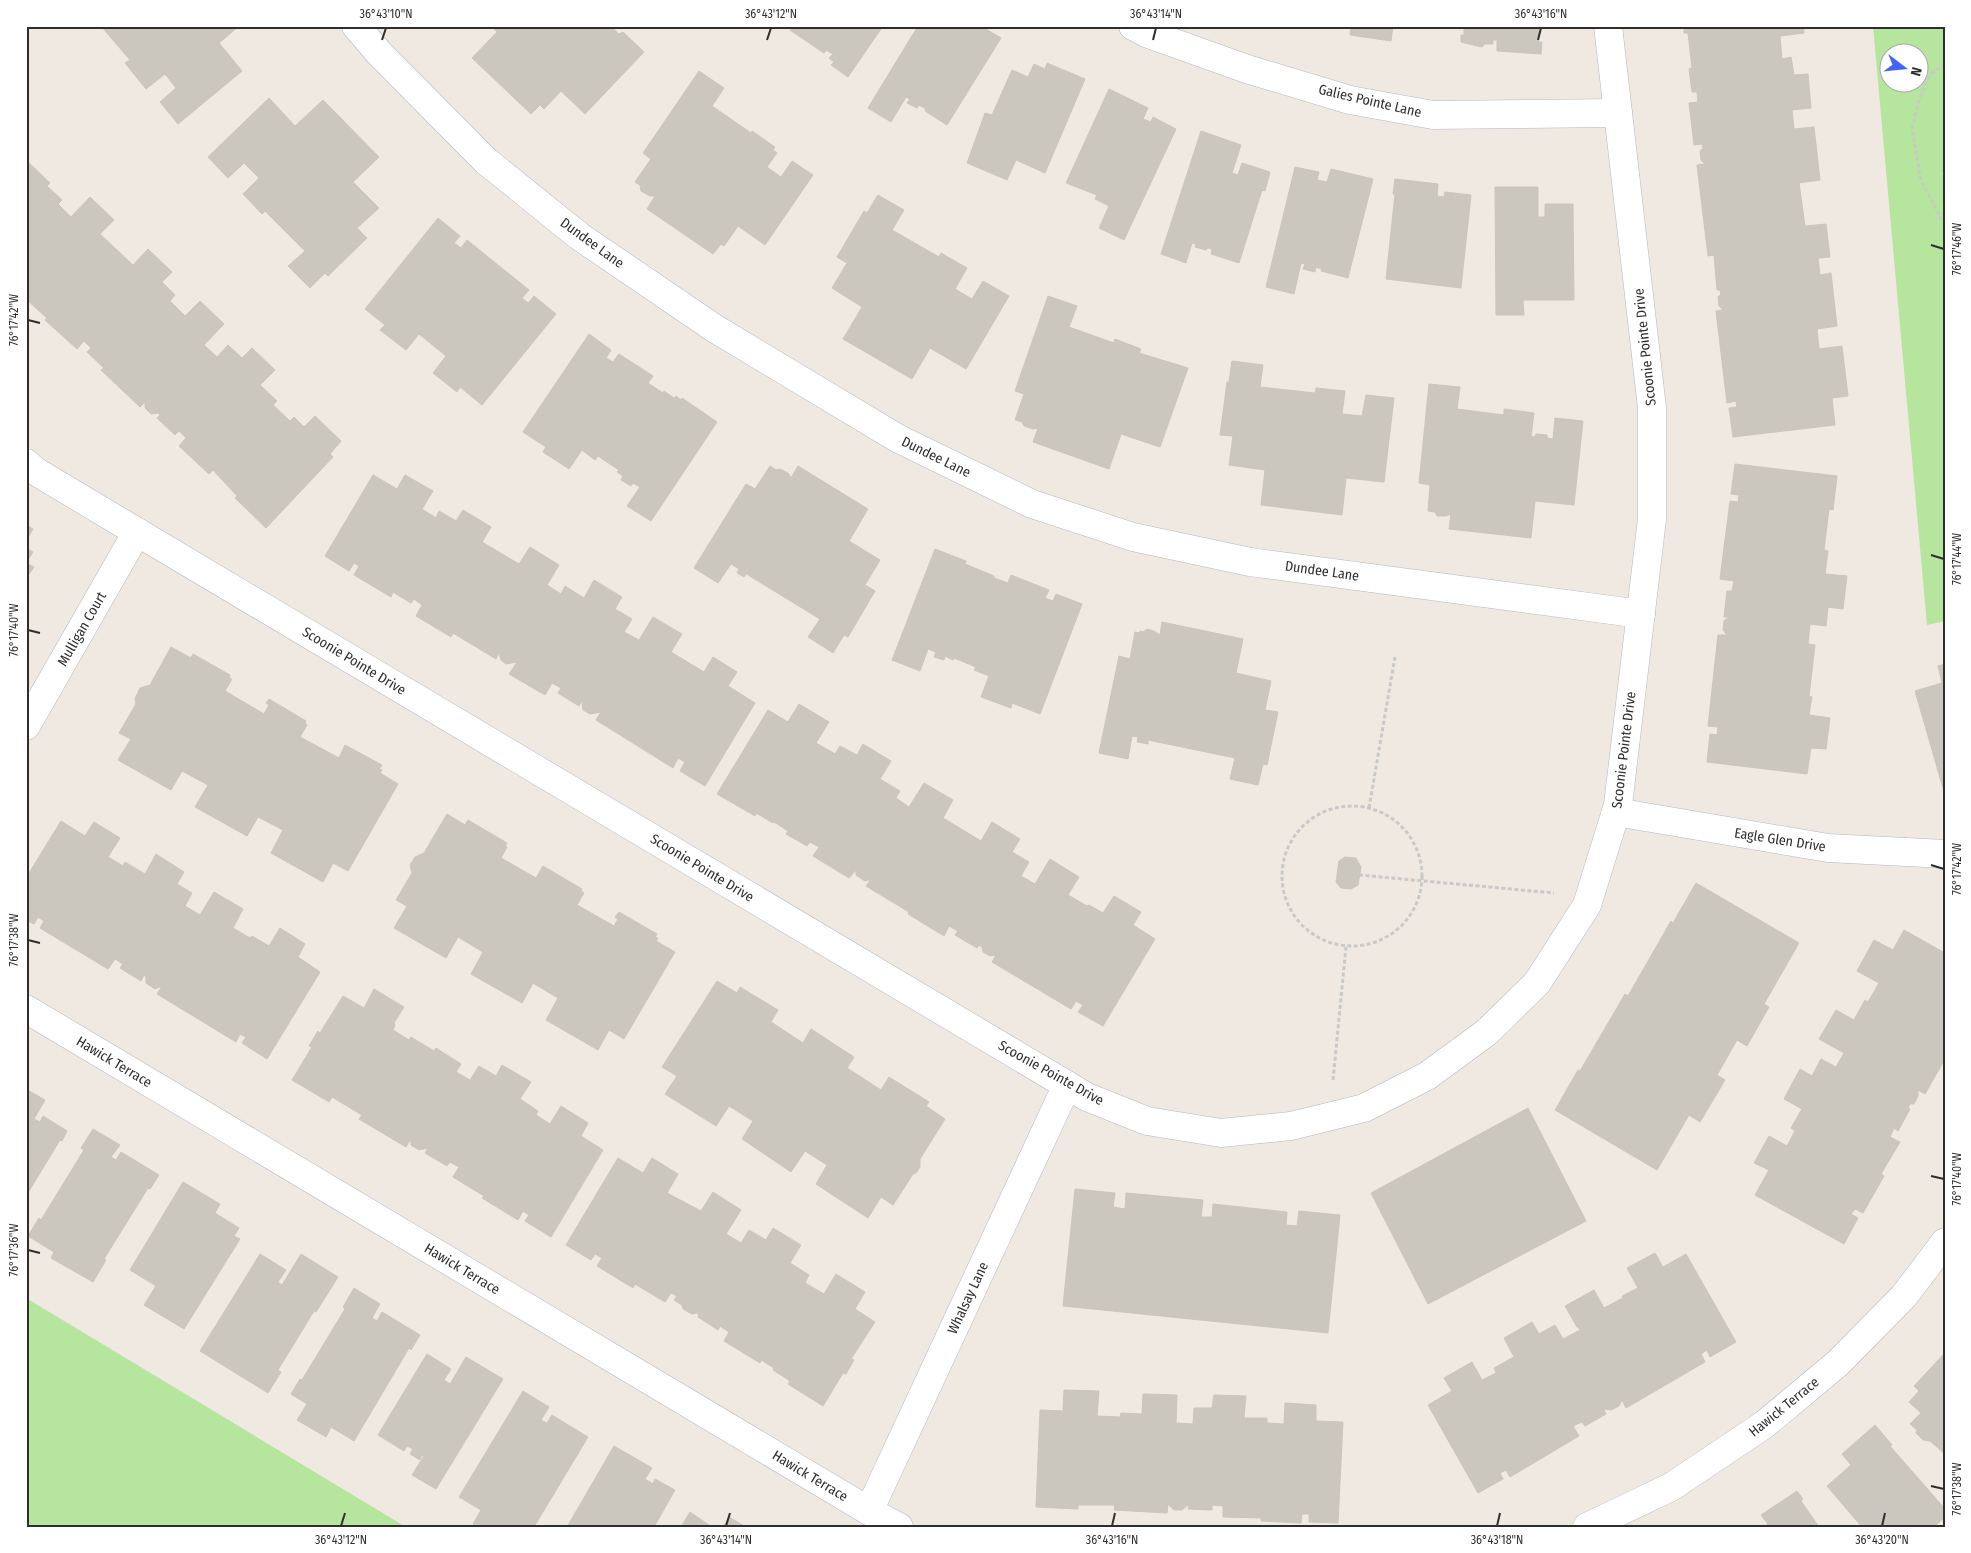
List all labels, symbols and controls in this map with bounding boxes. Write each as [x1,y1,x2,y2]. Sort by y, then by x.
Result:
text: 36°43'10"N [360,7,412,21]
text: 36°43'12"N [745,7,797,21]
text: 36°43'14"N [1130,7,1182,21]
text: 36°43'16"N [1515,7,1567,21]
north arrow [1878,42,1928,92]
text: N [1907,65,1925,78]
street label: Galies Pointe Lane [1317,81,1423,121]
street label: Dundee Lane [557,214,627,272]
text: 76°17'46"W [1950,223,1964,275]
street label: Scoonie Pointe Drive [1630,287,1660,407]
text: 76°17'42"W [7,294,21,346]
street label: Dundee Lane [899,433,973,481]
text: 76°17'44"W [1950,533,1964,585]
street label: Dundee Lane [1284,557,1360,585]
street label: Mulligan Court [54,588,110,669]
text: 76°17'40"W [7,603,21,657]
street label: Scoonie Pointe Drive [299,623,409,699]
street label: Scoonie Pointe Drive [1608,690,1640,810]
street label: Eagle Glen Drive [1733,824,1827,856]
street label: Scoonie Pointe Drive [647,830,757,906]
text: 76°17'42"W [1950,843,1964,895]
text: 76°17'38"W [7,914,21,966]
street label: Hawick Terrace [73,1033,155,1091]
street label: Scoonie Pointe Drive [995,1037,1107,1109]
text: 76°17'40"W [1950,1152,1964,1206]
text: 76°17'36"W [7,1224,21,1276]
street label: Hawick Terrace [421,1240,503,1298]
street label: Whalsay Lane [944,1259,992,1337]
street label: Hawick Terrace [1746,1374,1823,1440]
street label: Hawick Terrace [769,1447,851,1505]
text: 76°17'38"W [1950,1463,1964,1515]
text: 36°43'12"N [315,1533,367,1547]
text: 36°43'14"N [700,1533,752,1547]
text: 36°43'16"N [1086,1533,1138,1547]
text: 36°43'18"N [1471,1533,1523,1547]
text: 36°43'20"N [1855,1533,1909,1547]

